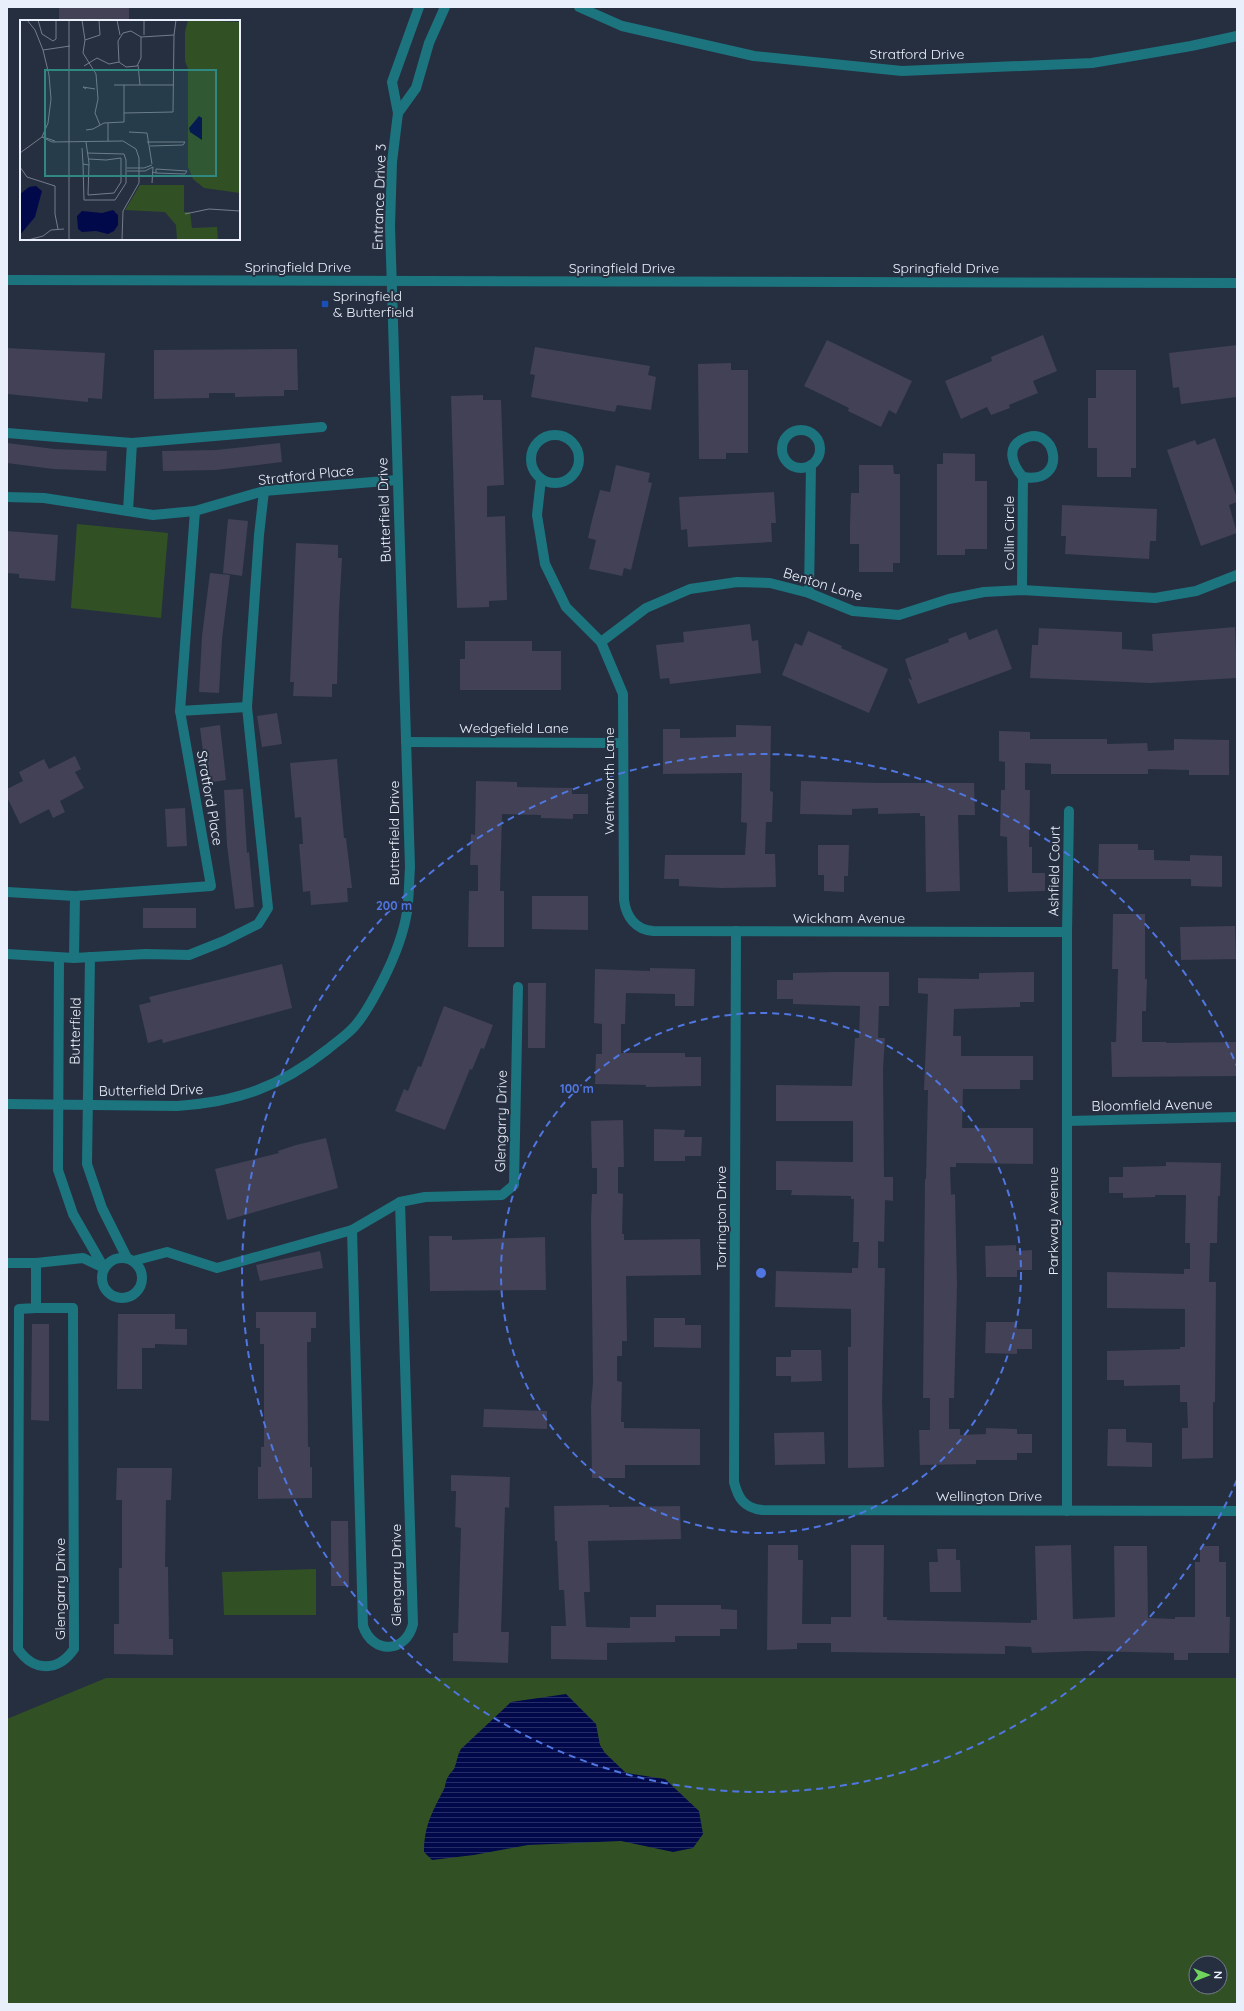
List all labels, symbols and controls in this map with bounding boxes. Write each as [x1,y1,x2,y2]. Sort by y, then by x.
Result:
inset map [20,20,240,240]
street label: Stratford Drive [870,45,964,63]
street label: Entrance Drive 3 [368,143,390,251]
street label: Springfield Drive [245,258,351,276]
street label: Springfield Drive [569,259,675,277]
street label: Springfield Drive [893,259,999,277]
place label: Springfield & Butterfield [333,287,414,321]
marker: Springfield & Butterfield [320,299,330,309]
street label: Butterfield Drive [373,457,395,563]
street label: Stratford Place [257,461,355,489]
street label: Collin Circle [1000,496,1018,570]
street label: Benton Lane [781,563,865,605]
street label: Wedgefield Lane [459,719,569,737]
street label: Wentworth Lane [600,727,618,835]
street label: Stratford Place [193,749,227,847]
street label: Butterfield Drive [385,781,403,885]
street label: Ashfield Court [1044,825,1064,916]
text: 200 m [376,898,412,913]
street label: Wickham Avenue [793,909,905,927]
street label: Butterfield [65,997,85,1065]
street label: Glengarry Drive [491,1070,511,1172]
street label: Butterfield Drive [98,1080,204,1100]
text: 100 m [560,1081,594,1096]
street label: Bloomfield Avenue [1091,1095,1213,1115]
street label: Torrington Drive [712,1166,730,1270]
street label: Parkway Avenue [1044,1167,1062,1275]
centre of rings [754,1266,768,1280]
street label: Wellington Drive [936,1487,1042,1505]
street label: Glengarry Drive [387,1524,405,1626]
street label: Glengarry Drive [51,1538,69,1640]
north arrow [1188,1955,1228,1995]
text: N [1211,1971,1225,1979]

